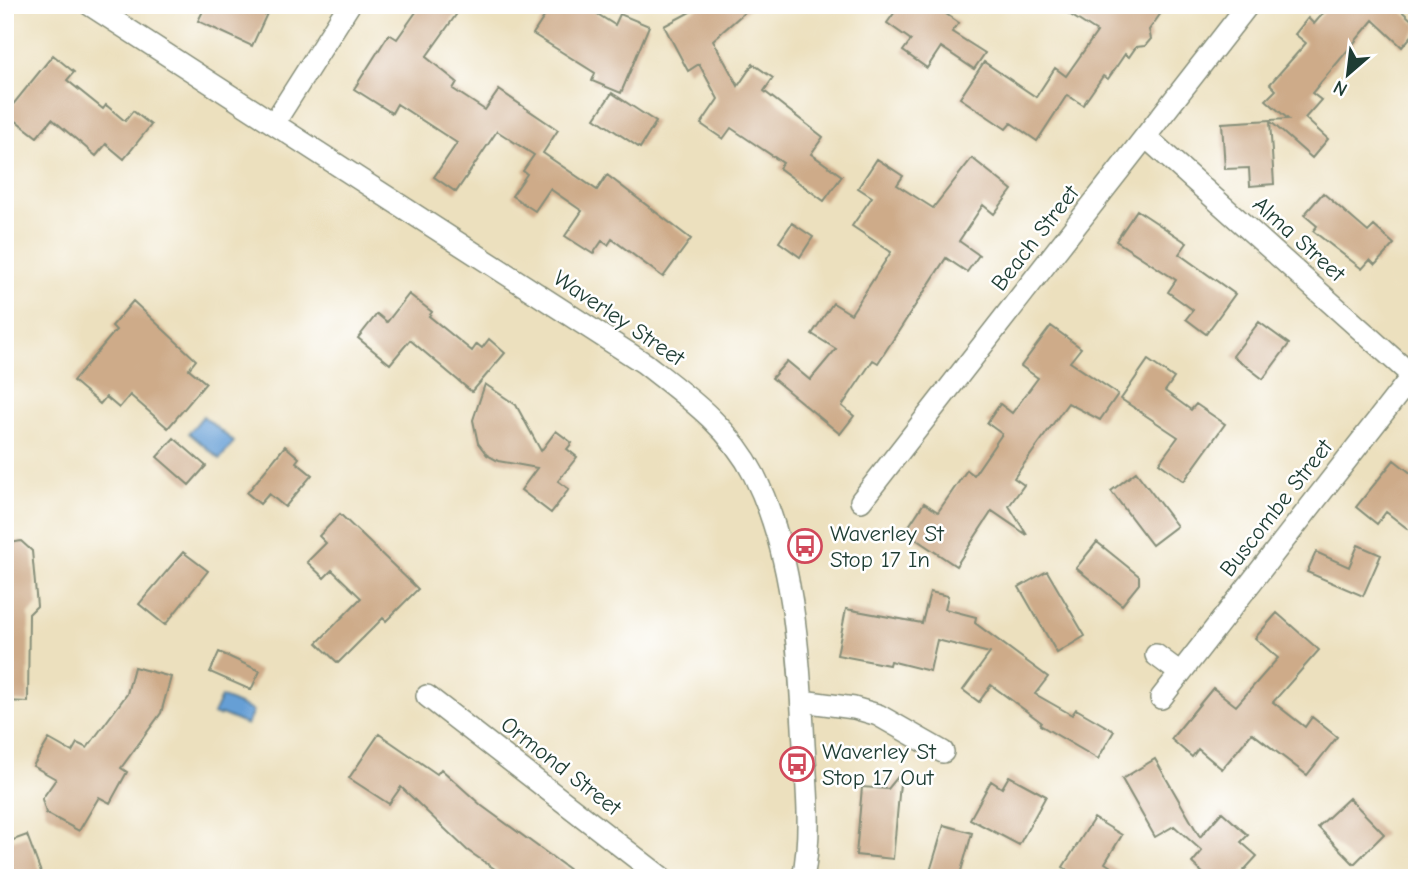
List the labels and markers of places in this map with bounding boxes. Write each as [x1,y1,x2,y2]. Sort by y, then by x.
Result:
place label: Waverley St Stop 17 In [830,520,945,573]
bus stop icon: Waverley St Stop 17 In [786,527,824,565]
place label: Waverley St Stop 17 Out [822,738,937,791]
bus stop icon: Waverley St Stop 17 Out [778,745,816,783]

